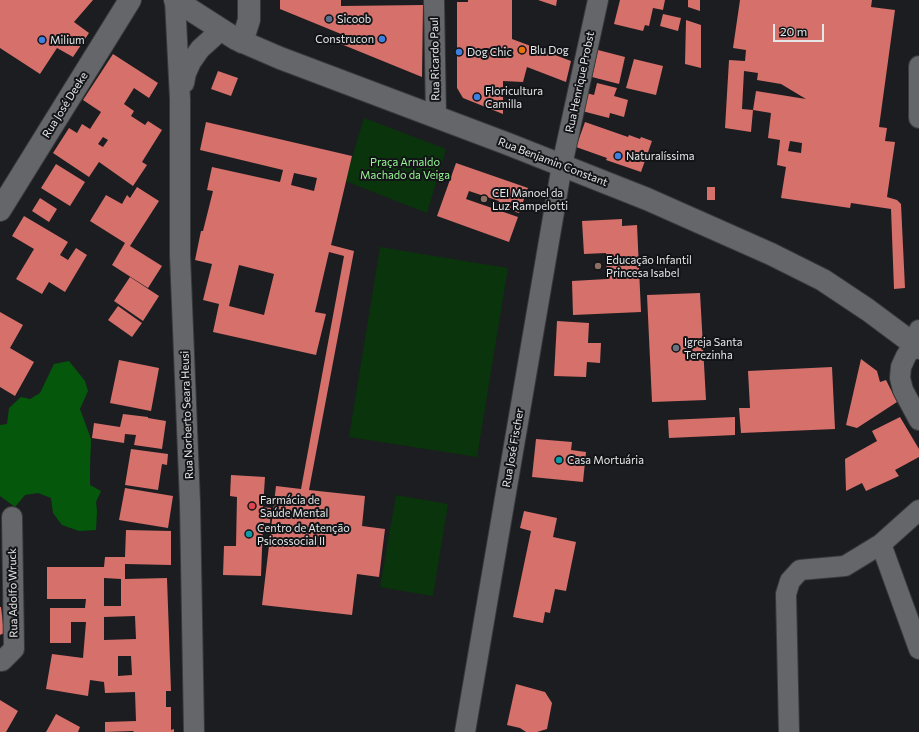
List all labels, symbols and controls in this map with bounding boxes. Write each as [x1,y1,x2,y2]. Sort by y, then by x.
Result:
place label: Sicoob [337,12,371,26]
marker: Sicoob [324,14,334,24]
scale bar [775,16,826,42]
street label: Rua Ricardo Paul [428,17,442,101]
text: 20 m [780,24,807,38]
street label: Rua Henrique Probst [563,30,597,134]
place label: Construcon [315,32,374,46]
place label: Milium [50,33,85,47]
marker: Construcon [377,34,387,44]
marker: Milium [37,35,47,45]
place label: Blu Dog [530,43,569,57]
place label: Dog Chic [467,45,512,59]
marker: Blu Dog [517,45,527,55]
marker: Dog Chic [454,47,464,57]
street label: Rua José Deeke [40,70,90,140]
place label: Floricultura Camilla [485,84,543,110]
marker: Floricultura Camilla [472,92,482,102]
street label: Rua Benjamin Constant [496,135,610,189]
place label: Naturalíssima [626,149,695,163]
marker: Naturalíssima [613,151,623,161]
park label: Praça Arnaldo Machado da Veiga [360,155,450,181]
place label: CEI Manoel da Luz Rampelotti [492,186,568,212]
marker: CEI Manoel da Luz Rampelotti [479,194,489,204]
place label: Educação Infantil Princesa Isabel [606,253,692,279]
marker: Educação Infantil Princesa Isabel [593,261,603,271]
place label: Igreja Santa Terezinha [684,335,742,361]
marker: Igreja Santa Terezinha [671,343,681,353]
street label: Rua Norberto Seara Heusi [178,351,196,479]
street label: Rua José Fischer [500,407,526,489]
place label: Casa Mortuária [567,453,644,467]
marker: Casa Mortuária [554,455,564,465]
place label: Farmácia de Saúde Mental [260,493,328,519]
marker: Farmácia de Saúde Mental [247,501,257,511]
place label: Centro de Atenção Psicossocial II [257,521,350,547]
marker: Centro de Atenção Psicossocial II [244,529,254,539]
street label: Rua Adolfo Wruck [6,548,20,638]

